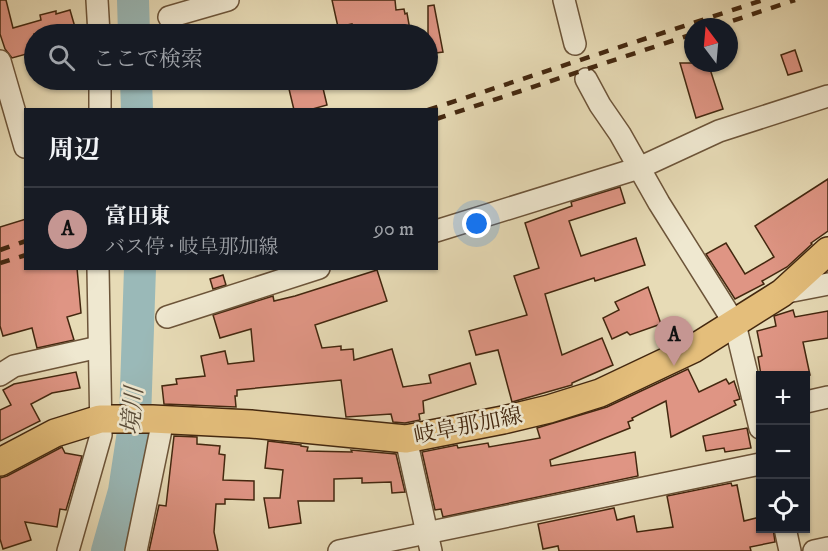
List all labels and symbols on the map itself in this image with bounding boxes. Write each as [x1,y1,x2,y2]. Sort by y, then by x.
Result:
north arrow [684,18,738,72]
your location [462,209,491,238]
pin: A [654,316,694,366]
water label: 境川 [116,383,150,436]
street label: 岐阜那加線 [411,402,525,450]

